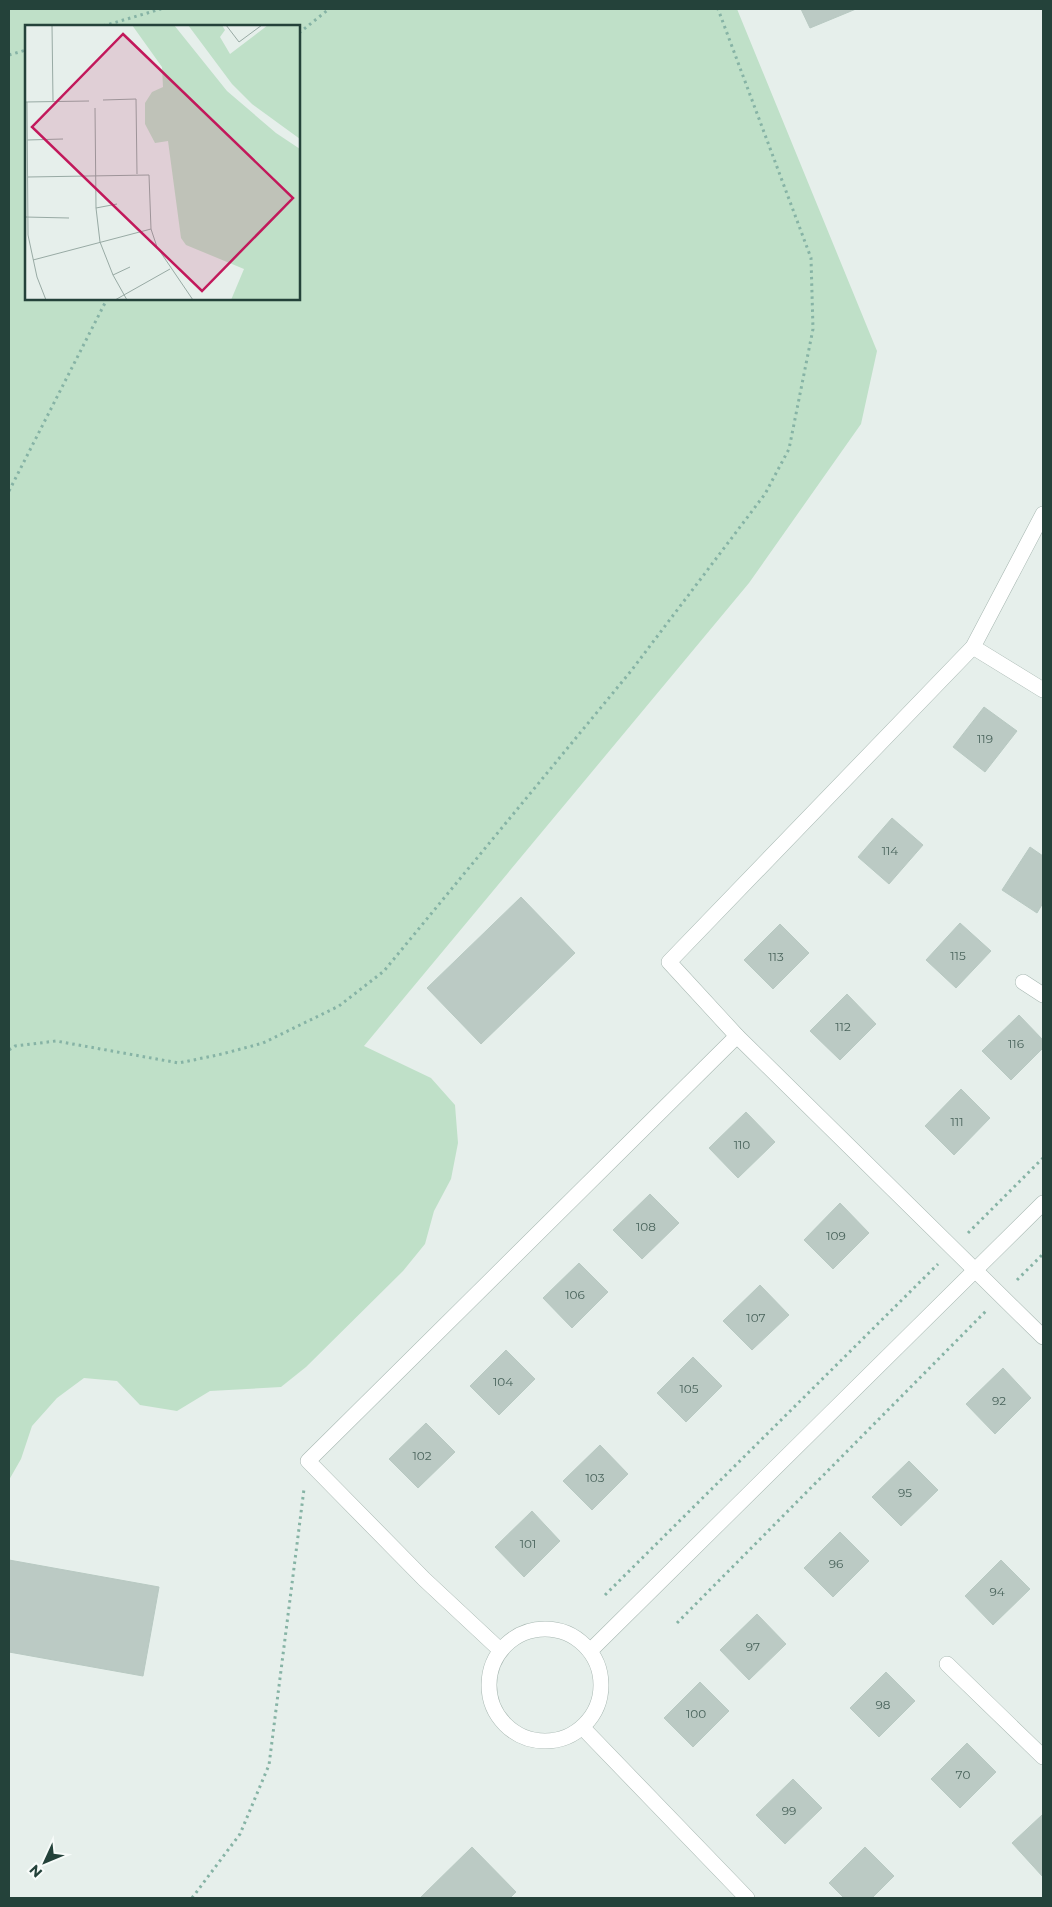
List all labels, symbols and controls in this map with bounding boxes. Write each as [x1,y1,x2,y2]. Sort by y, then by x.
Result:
inset map [25,25,300,300]
house number: 119 [977,731,993,746]
house number: 114 [882,843,898,858]
house number: 115 [950,948,966,963]
house number: 113 [768,949,784,964]
house number: 112 [835,1019,851,1034]
house number: 116 [1008,1036,1024,1051]
house number: 111 [951,1114,964,1129]
house number: 110 [734,1137,750,1152]
house number: 108 [636,1219,656,1234]
house number: 109 [826,1228,846,1243]
house number: 106 [565,1287,585,1302]
house number: 107 [746,1310,766,1325]
house number: 104 [493,1374,513,1389]
house number: 105 [679,1381,699,1396]
house number: 92 [992,1393,1006,1408]
house number: 102 [412,1448,432,1463]
house number: 103 [586,1470,605,1485]
house number: 95 [898,1485,912,1500]
house number: 101 [520,1536,536,1551]
house number: 96 [829,1556,843,1571]
house number: 94 [989,1584,1005,1599]
house number: 97 [746,1639,760,1654]
house number: 98 [876,1697,891,1712]
house number: 100 [686,1706,706,1721]
house number: 70 [956,1767,970,1782]
house number: 99 [782,1803,796,1818]
north arrow [20,1837,70,1887]
text: N [25,1861,46,1881]

